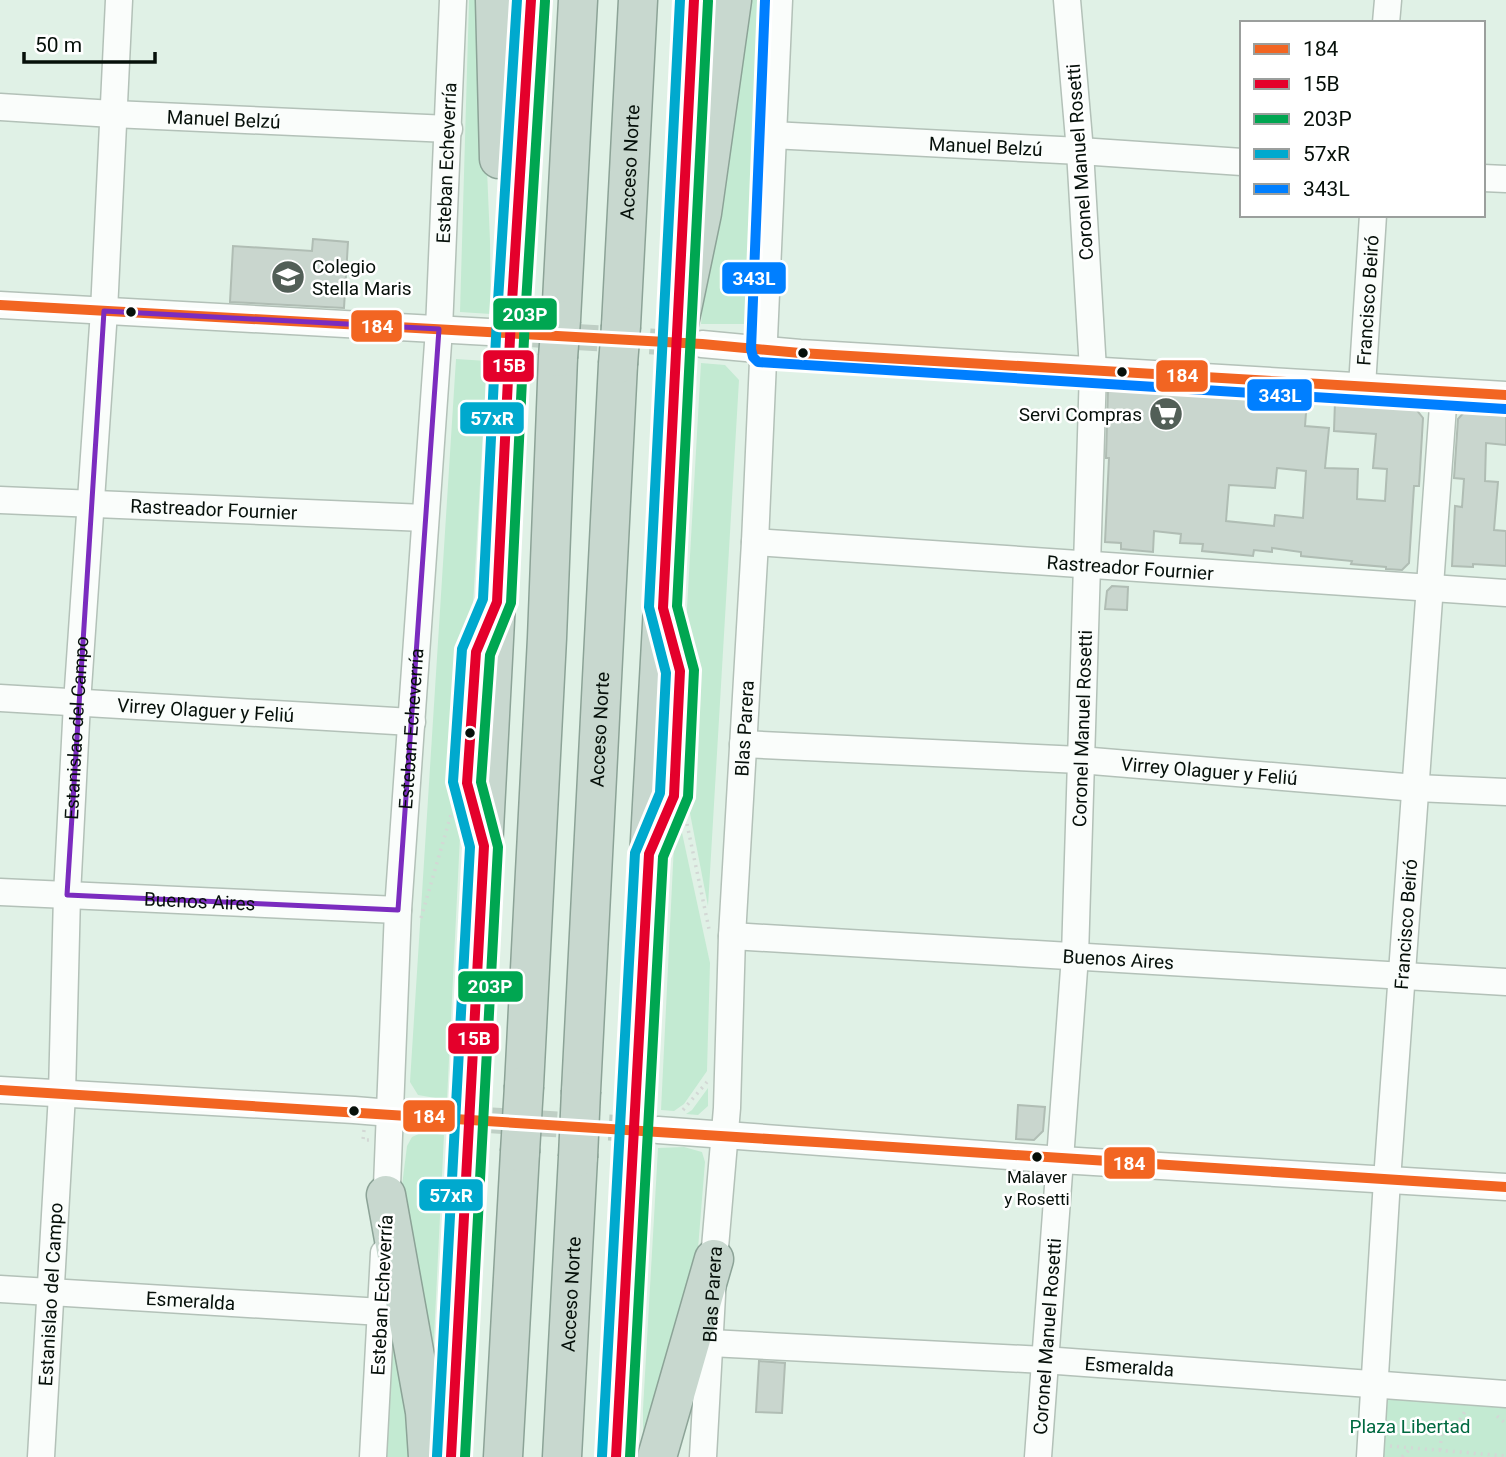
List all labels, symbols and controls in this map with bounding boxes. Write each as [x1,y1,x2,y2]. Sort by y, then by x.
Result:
scale bar [24,21,156,65]
legend [1240,21,1485,217]
text: 50 m [35,33,82,57]
text: 184 [1303,37,1339,61]
street label: Coronel Manuel Rosetti [1062,63,1098,261]
text: 15B [1303,72,1340,96]
street label: Esteban Echeverría [431,82,461,244]
street label: Acceso Norte [615,104,644,220]
street label: Manuel Belzú [166,105,281,133]
text: 203P [1303,107,1352,131]
street label: Manuel Belzú [928,132,1043,161]
text: 57xR [1303,142,1350,166]
text: 343L [1303,177,1350,201]
street label: Francisco Beiró [1352,234,1383,366]
place label: Colegio Stella Maris [312,255,412,300]
school or university icon: Colegio Stella Maris [269,258,307,296]
line badge: 343L [721,261,787,295]
text: 343L [733,267,775,290]
line badge: 203P [492,297,558,331]
text: 203P [503,303,547,326]
unlabelled marker [124,305,138,319]
line badge: 184 [350,309,403,343]
text: 184 [361,315,393,338]
unlabelled marker [796,346,810,360]
line badge: 15B [482,349,535,383]
text: 15B [492,354,526,377]
line badge: 184 [1155,359,1209,393]
text: 184 [1166,364,1198,387]
unlabelled marker [1115,365,1129,379]
line badge: 343L [1246,378,1313,412]
text: 343L [1259,384,1301,407]
supermarket icon: Servi Compras [1147,395,1185,433]
line badge: 57xR [459,401,525,435]
place label: Servi Compras [1019,403,1142,426]
text: 57xR [470,407,514,430]
street label: Rastreador Fournier [130,494,298,524]
street label: Rastreador Fournier [1046,550,1215,585]
street label: Coronel Manuel Rosetti [1067,630,1097,827]
street label: Estanislao del Campo [59,635,93,820]
street label: Esteban Echeverría [394,647,428,810]
street label: Acceso Norte [585,671,614,788]
street label: Blas Parera [730,680,758,777]
street label: Virrey Olaguer y Feliú [116,693,295,727]
unlabelled marker [463,726,477,740]
street label: Virrey Olaguer y Feliú [1120,752,1299,790]
street label: Francisco Beiró [1389,858,1422,990]
street label: Buenos Aires [144,887,256,915]
street label: Buenos Aires [1062,944,1175,974]
line badge: 203P [457,970,524,1003]
text: 203P [468,975,512,998]
line badge: 15B [447,1022,500,1055]
text: 15B [457,1027,491,1050]
line badge: 184 [402,1099,456,1133]
unlabelled marker [347,1104,361,1118]
text: 184 [413,1105,445,1128]
line badge: 184 [1103,1146,1156,1180]
marker: Malaver y Rosetti [1030,1150,1044,1164]
text: 184 [1113,1152,1145,1175]
place label: Malaver y Rosetti [1004,1167,1070,1209]
line badge: 57xR [418,1178,484,1212]
text: 57xR [429,1184,473,1207]
street label: Estanislao del Campo [34,1202,67,1387]
street label: Esteban Echeverría [366,1214,398,1376]
street label: Acceso Norte [556,1236,585,1352]
street label: Coronel Manuel Rosetti [1028,1237,1066,1435]
street label: Blas Parera [698,1245,727,1343]
street label: Esmeralda [145,1286,236,1315]
street label: Esmeralda [1084,1352,1175,1381]
park label: Plaza Libertad [1349,1415,1471,1438]

